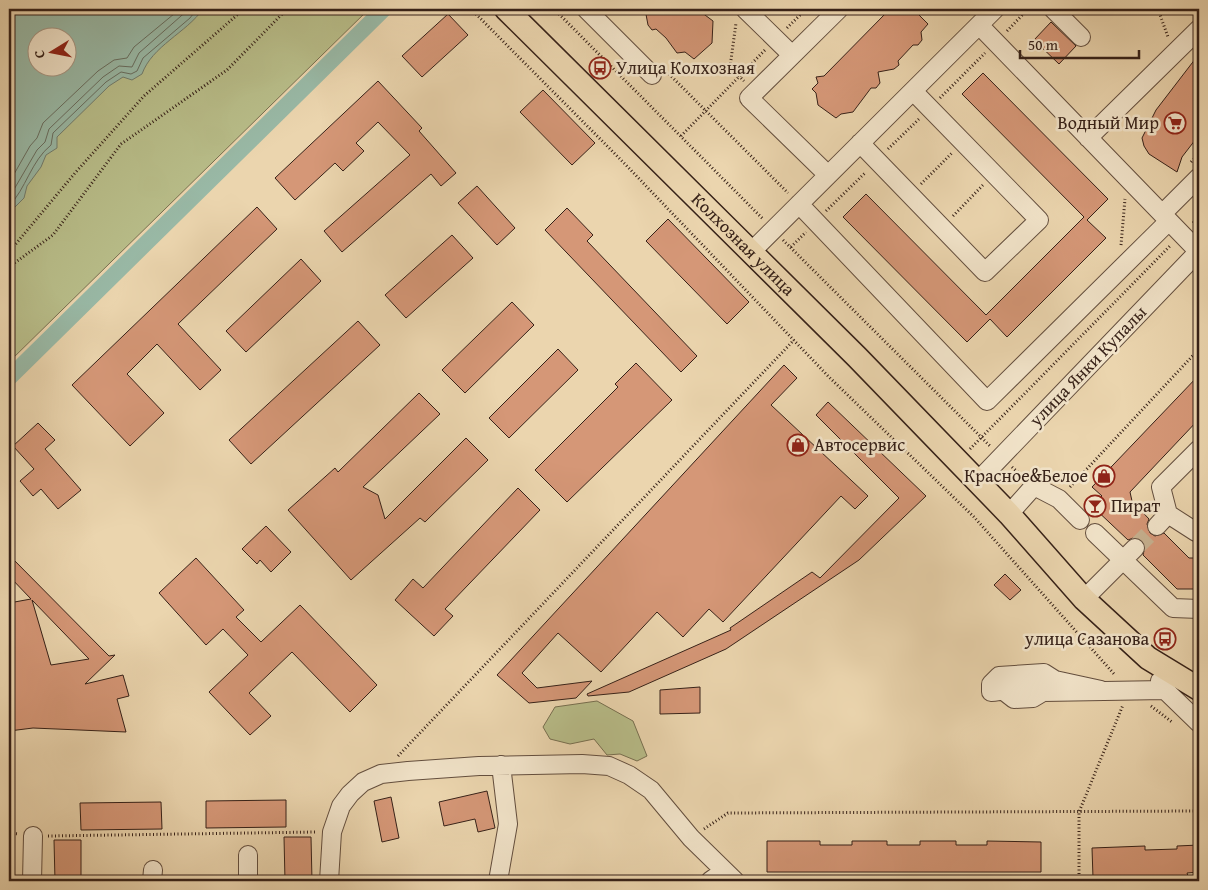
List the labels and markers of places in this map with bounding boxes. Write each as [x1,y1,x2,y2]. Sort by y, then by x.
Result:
place label: Улица Колхозная [616,54,755,81]
bus stop icon: Улица Колхозная [588,56,612,80]
place label: Водный Мир [1058,109,1159,136]
supermarket icon: Водный Мир [1163,111,1187,135]
place label: Автосервис [814,431,905,458]
shop icon: Автосервис [786,433,810,457]
place label: Красное&Белое [964,462,1088,489]
shop icon: Красное&Белое [1092,464,1116,488]
place label: Пират [1111,492,1161,519]
bar icon: Пират [1083,494,1107,518]
place label: улица Сазанова [1024,625,1149,652]
bus stop icon: улица Сазанова [1153,627,1177,651]

